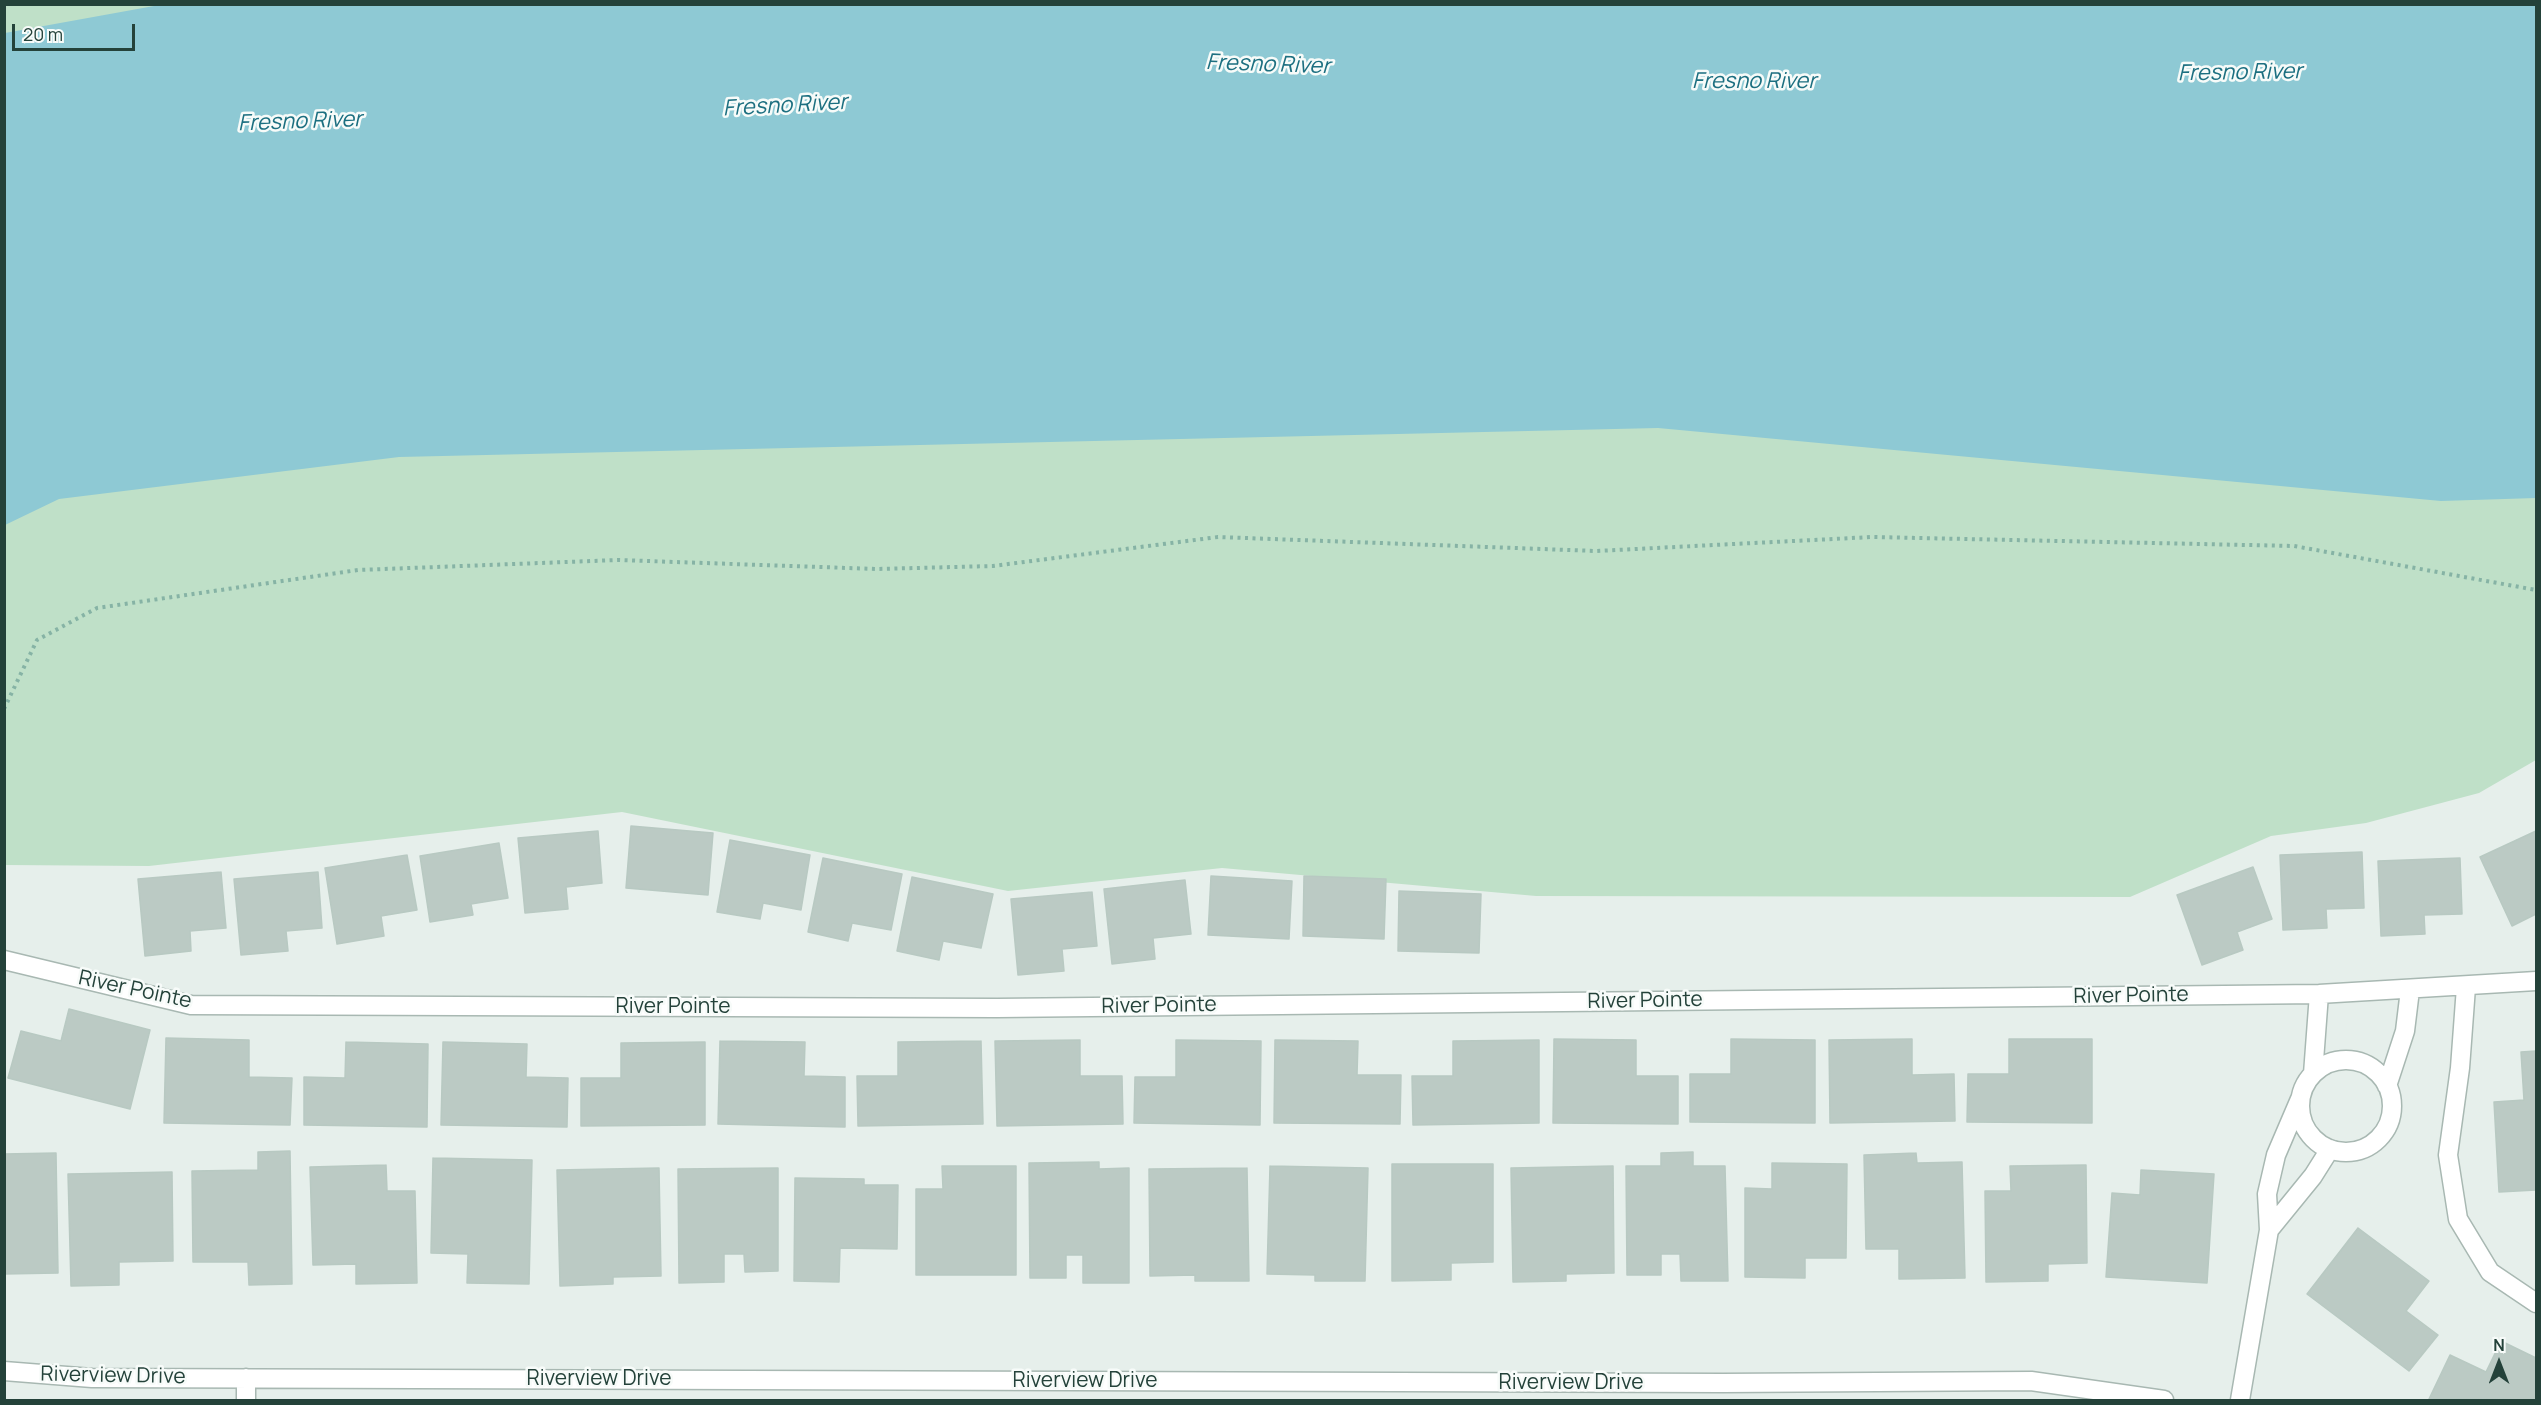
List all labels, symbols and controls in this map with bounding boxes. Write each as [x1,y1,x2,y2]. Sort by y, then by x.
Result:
scale bar [15,12,138,50]
text: 20 m [23,22,63,46]
water label: Fresno River [1206,50,1330,80]
water label: Fresno River [2178,59,2302,87]
water label: Fresno River [1692,69,1816,95]
water label: Fresno River [722,90,848,122]
water label: Fresno River [238,107,362,137]
street label: River Pointe [76,966,194,1014]
street label: River Pointe [2073,982,2189,1010]
street label: River Pointe [1587,987,1703,1015]
street label: River Pointe [1101,992,1217,1020]
street label: River Pointe [615,994,731,1020]
north arrow [2469,1333,2529,1393]
text: N [2493,1334,2505,1356]
street label: Riverview Drive [40,1362,186,1390]
street label: Riverview Drive [526,1366,672,1392]
street label: Riverview Drive [1012,1368,1158,1394]
street label: Riverview Drive [1498,1370,1644,1396]

